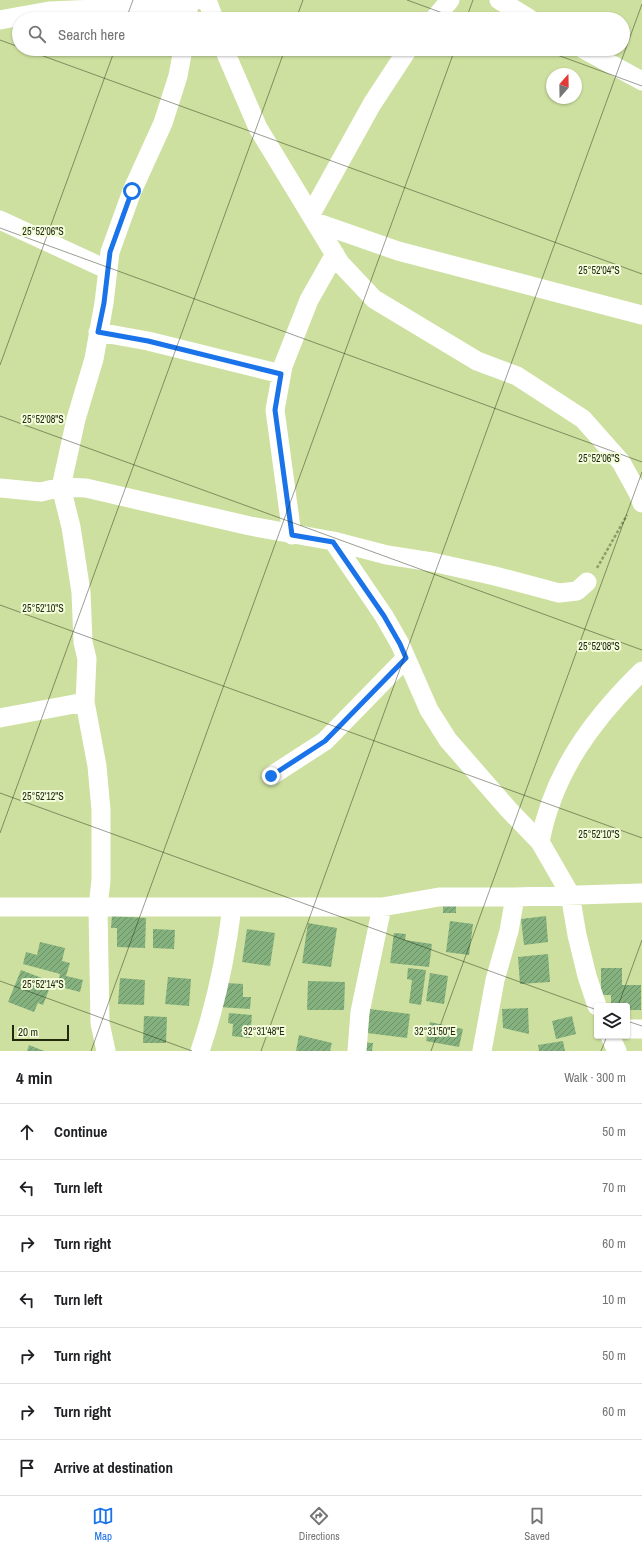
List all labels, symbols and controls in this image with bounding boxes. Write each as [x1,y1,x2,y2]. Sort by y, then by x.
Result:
search box [12,12,630,56]
icon: search [26,23,48,45]
text: Search here [58,24,125,45]
north arrow [546,68,582,104]
route start [123,182,141,200]
text: 25°52'06"S [22,225,64,238]
text: 25°52'04"S [578,264,620,277]
text: 25°52'08"S [22,413,64,426]
text: 25°52'06"S [578,452,620,465]
text: 25°52'10"S [22,602,64,615]
text: 25°52'08"S [578,640,620,653]
route end [262,767,280,785]
text: 25°52'12"S [22,790,64,803]
text: 25°52'10"S [578,828,620,841]
text: 25°52'14"S [22,978,64,991]
map controls [594,1003,630,1039]
button: layers [594,1003,630,1039]
scale bar [12,1023,69,1042]
text: 20 m [18,1025,38,1039]
text: 32°31'48"E [243,1025,285,1038]
text: 32°31'50"E [414,1025,456,1038]
text: 4 min [16,1066,52,1089]
text: Walk · 300 m [564,1069,626,1086]
icon: ahead [16,1121,38,1143]
text: Continue [54,1121,107,1142]
text: 50 m [602,1123,626,1140]
icon: left [16,1177,38,1199]
text: Turn left [54,1177,102,1198]
text: 70 m [602,1179,626,1196]
icon: right [16,1233,38,1255]
text: Turn right [54,1233,111,1254]
text: 60 m [602,1235,626,1252]
icon: left [16,1289,38,1311]
text: Turn left [54,1289,102,1310]
text: 10 m [602,1291,626,1308]
icon: right [16,1345,38,1367]
text: Turn right [54,1345,111,1366]
text: 50 m [602,1347,626,1364]
icon: right [16,1401,38,1423]
text: Turn right [54,1401,111,1422]
text: 60 m [602,1403,626,1420]
icon: arrive [16,1457,38,1479]
text: Arrive at destination [54,1457,173,1478]
tab: Map [92,1505,114,1543]
tab: Directions [299,1505,340,1543]
tab: Saved [524,1505,550,1543]

